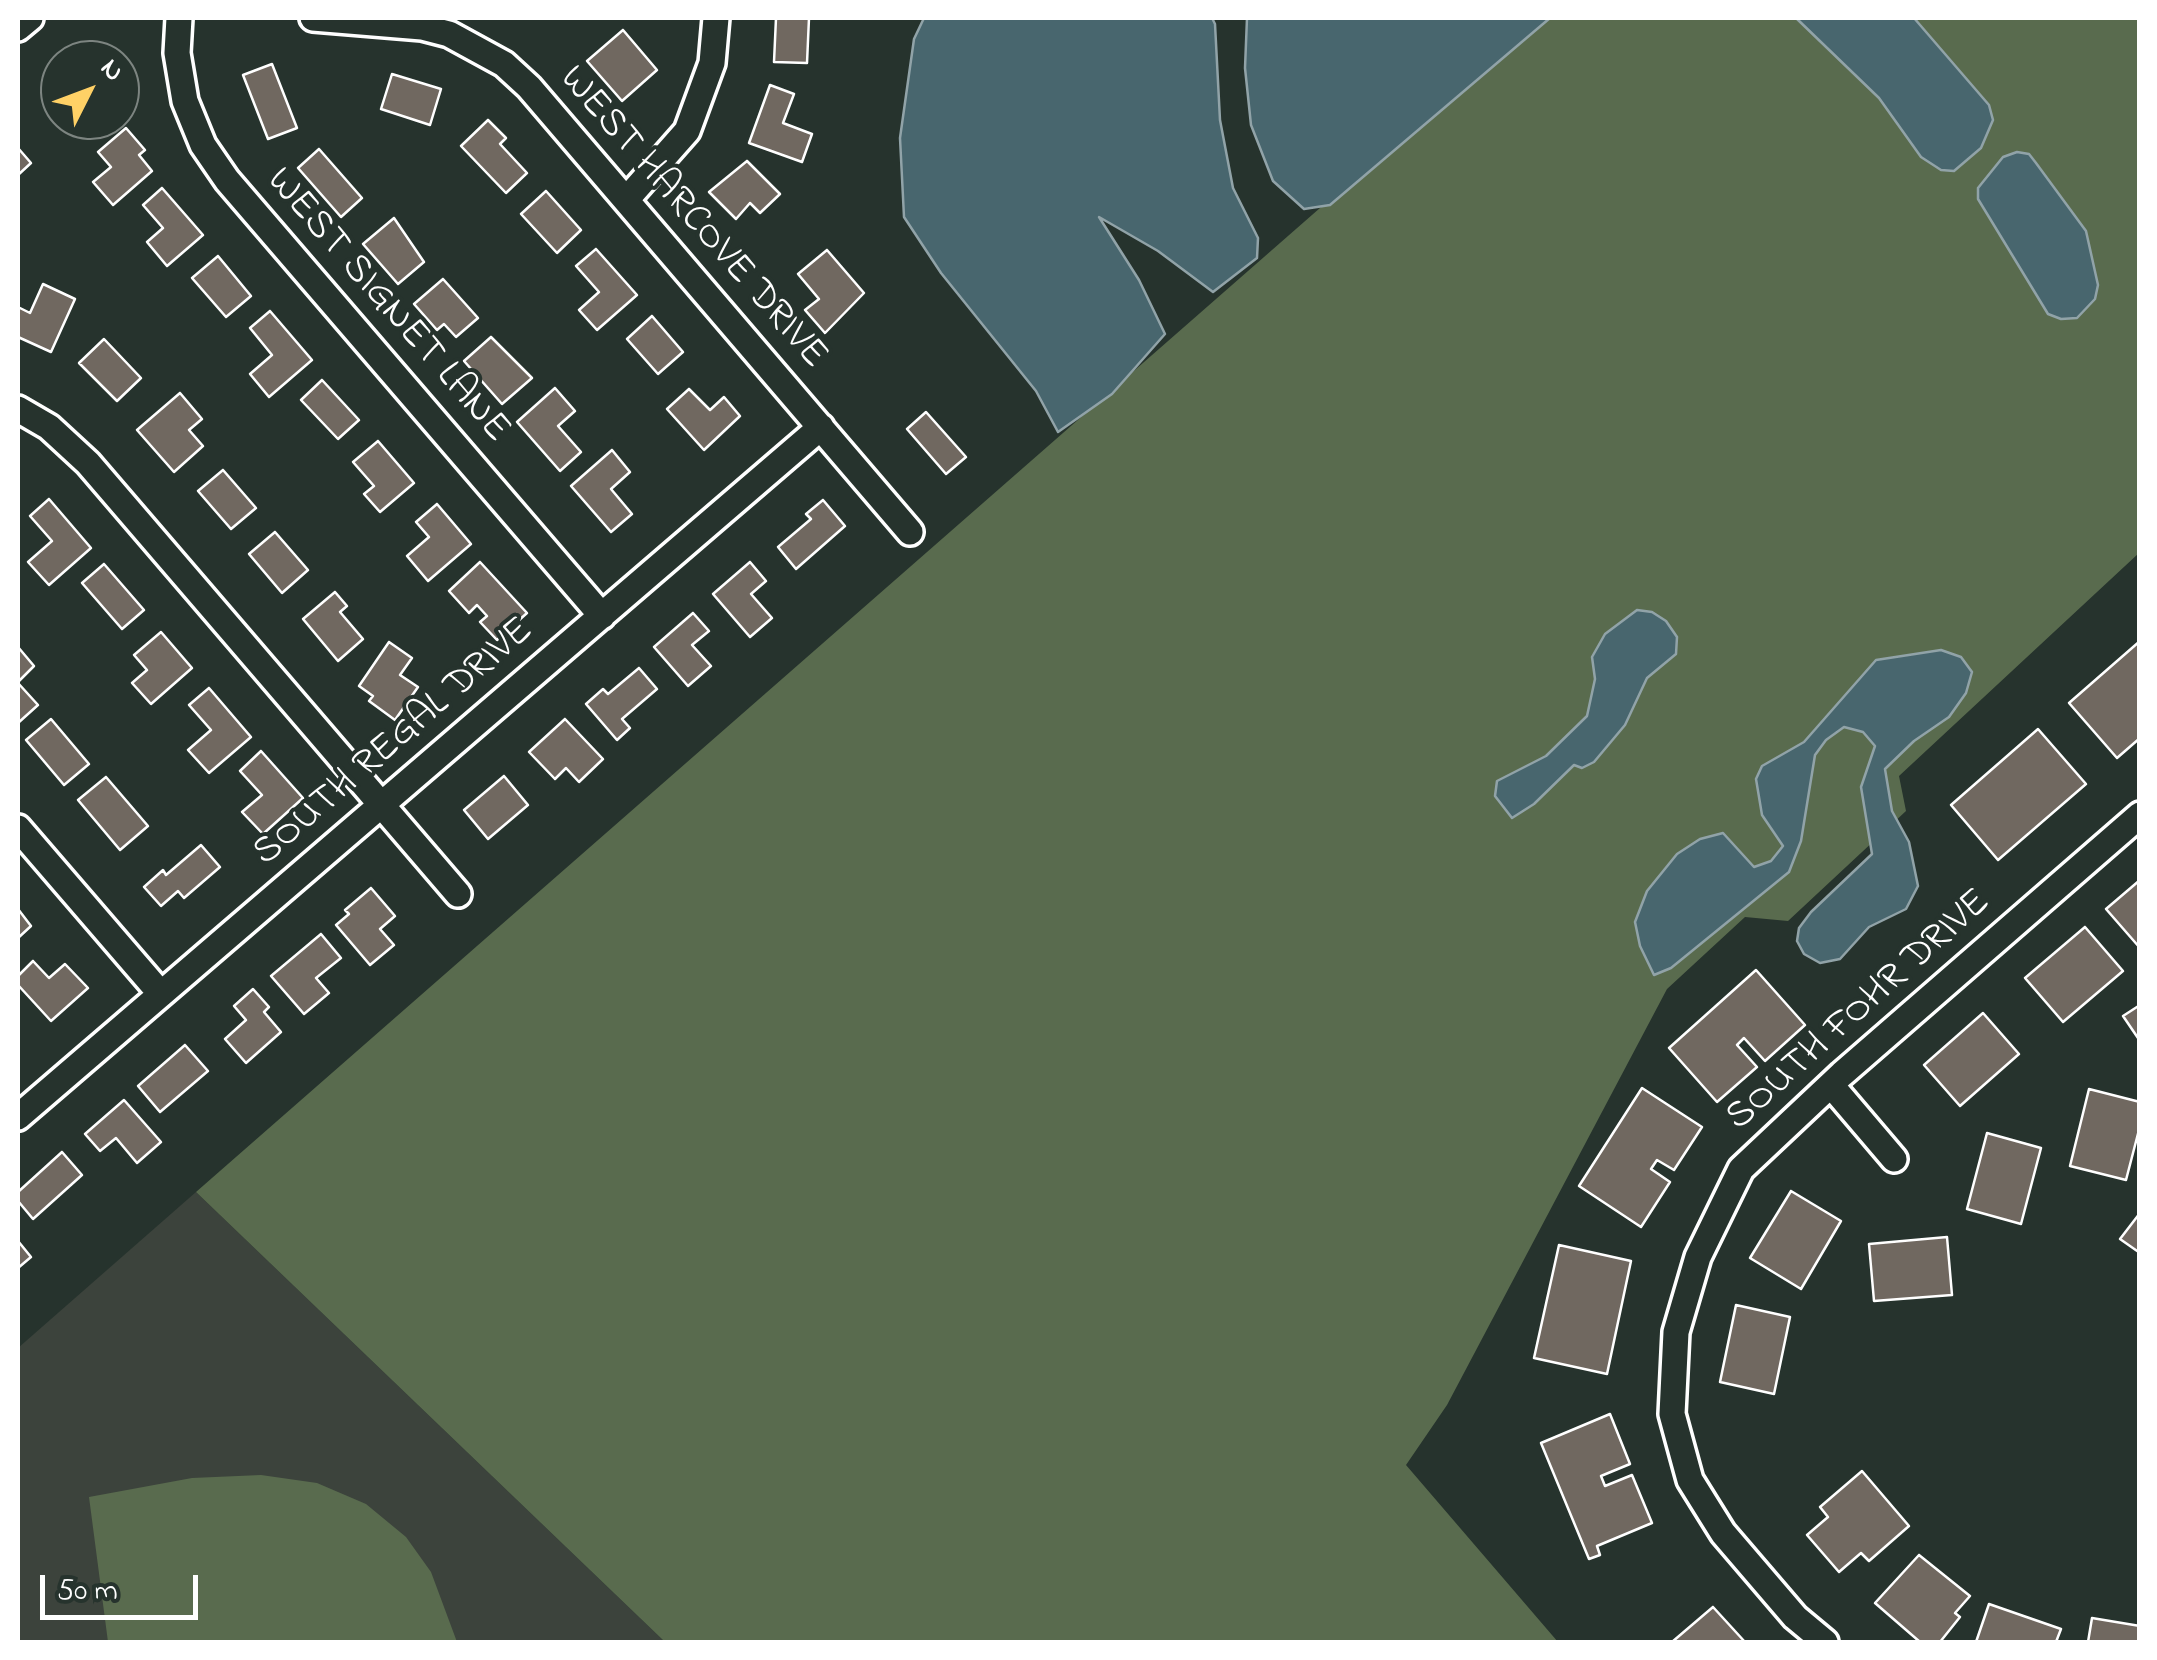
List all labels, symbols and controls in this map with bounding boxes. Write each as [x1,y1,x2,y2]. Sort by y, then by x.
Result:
north arrow [40,40,140,140]
text: N [90,50,133,92]
street label: WEST HARCOVE DRIVE [546,58,836,380]
street label: WEST SIGNET LANE [253,160,519,454]
street label: SOUTH REGAL DRIVE [245,609,545,879]
street label: SOUTH FOHR DRIVE [1718,881,2002,1143]
scale bar [45,1555,202,1617]
text: 50 m [57,1570,118,1614]

